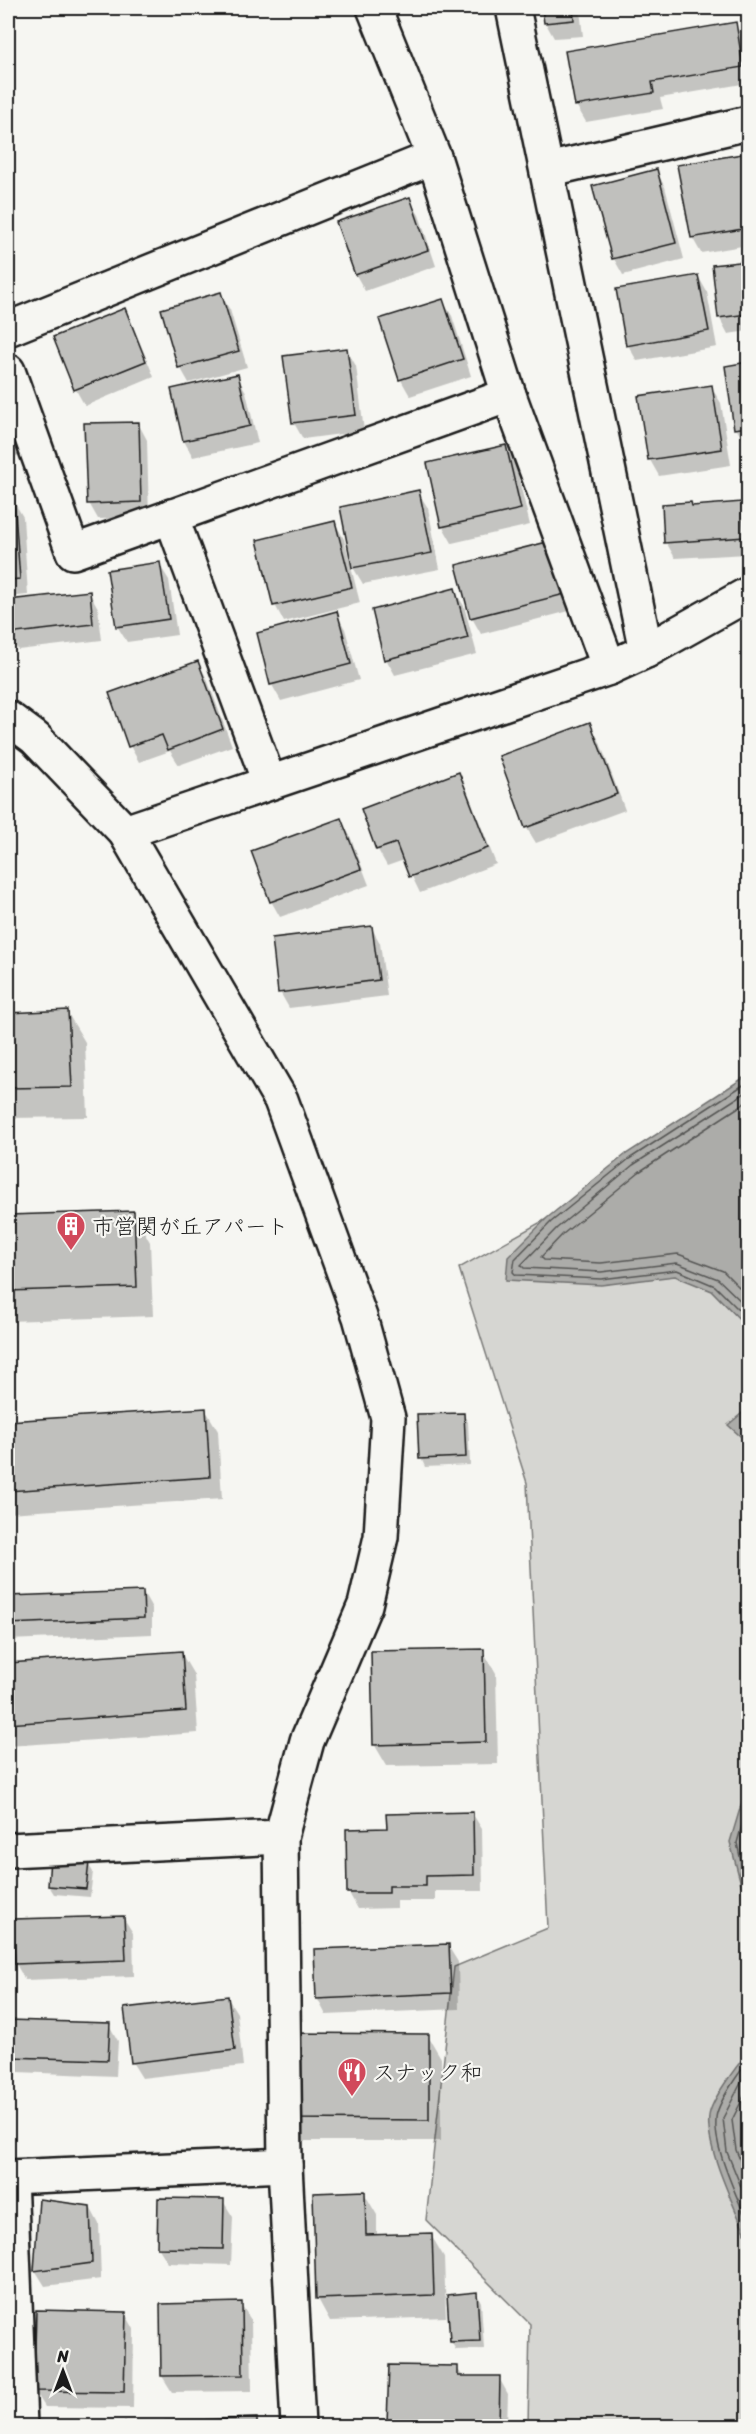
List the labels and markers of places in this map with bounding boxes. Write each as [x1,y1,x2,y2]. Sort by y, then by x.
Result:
place label: 市営関が丘アパート [92,1207,289,1246]
building icon: 市営関が丘アパート [55,1210,87,1252]
place label: スナック和 [373,2053,483,2092]
restaurant icon: スナック和 [336,2056,368,2098]

